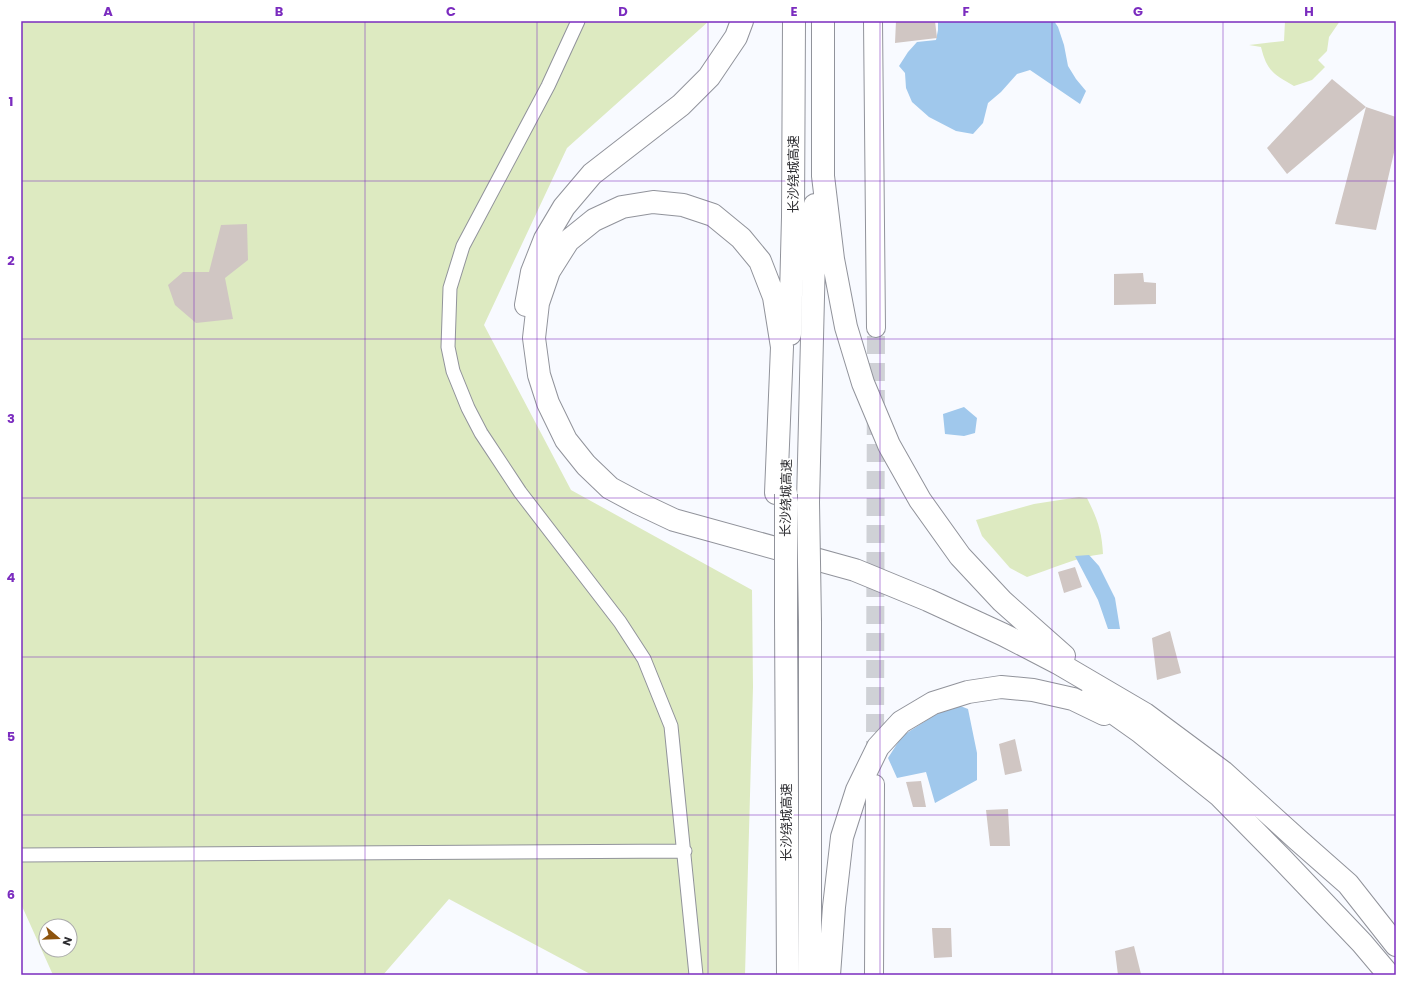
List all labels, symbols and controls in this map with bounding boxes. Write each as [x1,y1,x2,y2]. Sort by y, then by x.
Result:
text: A [103,2,113,21]
text: B [275,2,284,21]
text: C [446,2,456,21]
text: D [618,2,628,21]
text: E [790,2,798,21]
text: F [962,2,970,21]
text: G [1133,2,1143,21]
text: H [1304,2,1314,21]
text: 1 [9,92,13,111]
street label: 长沙绕城高速 [784,135,803,213]
text: 2 [7,251,15,270]
text: 3 [7,409,15,428]
street label: 长沙绕城高速 [776,459,796,537]
text: 4 [7,568,16,587]
text: 5 [7,727,15,746]
street label: 长沙绕城高速 [777,783,796,861]
text: 6 [7,885,15,904]
north arrow [38,918,78,958]
text: N [59,935,76,948]

